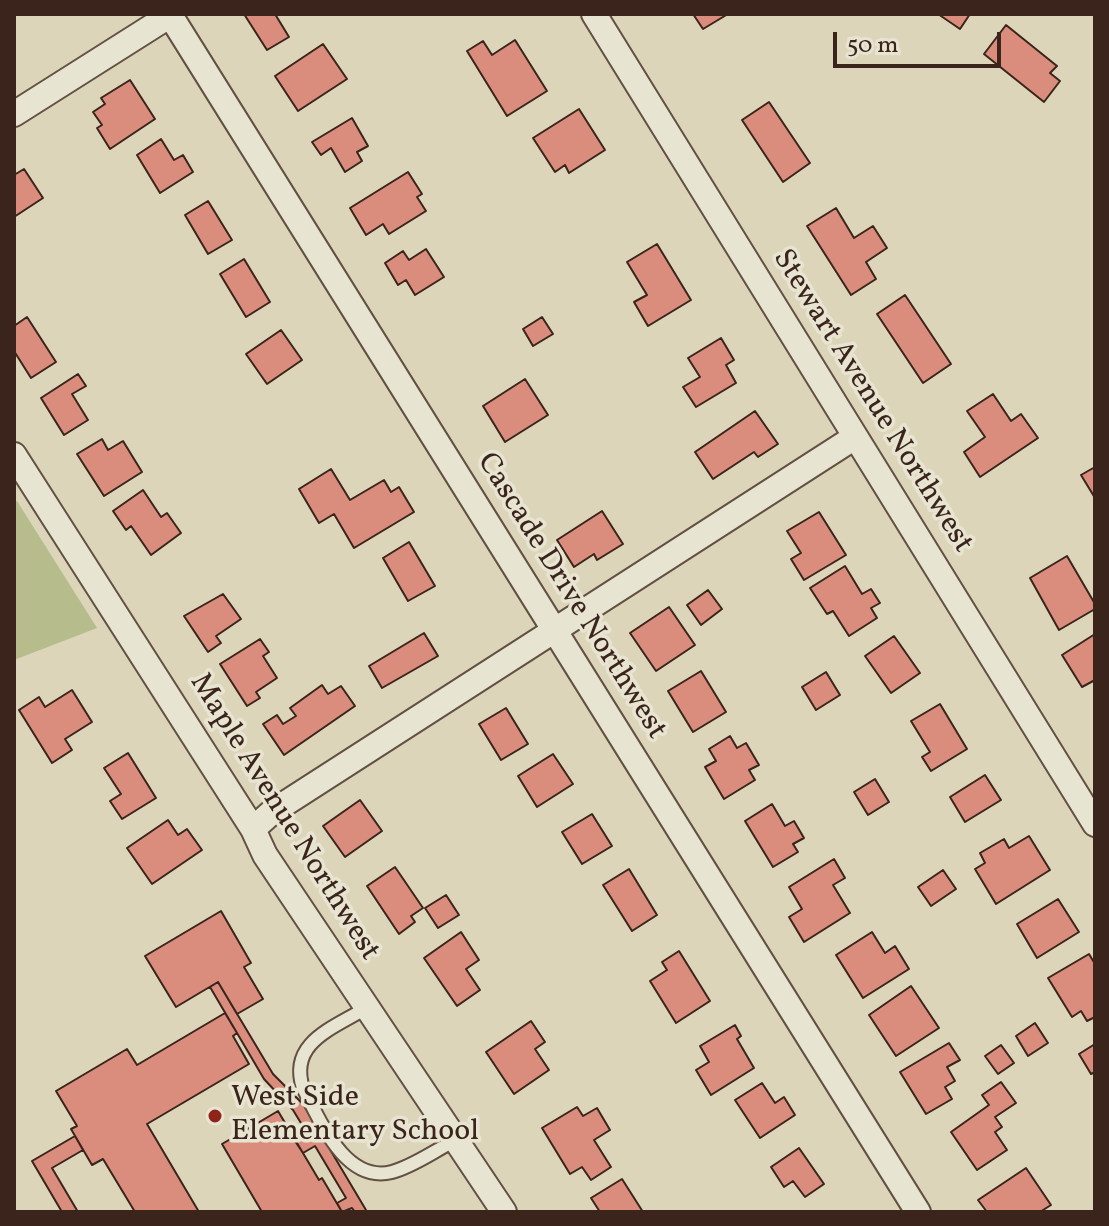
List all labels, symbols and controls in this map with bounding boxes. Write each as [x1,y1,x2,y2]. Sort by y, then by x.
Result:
scale bar [837,16,1005,66]
text: 50 m [847,29,899,63]
street label: Stewart Avenue Northwest [763,244,979,560]
street label: Cascade Drive Northwest [467,447,673,747]
street label: Maple Avenue Northwest [180,668,386,968]
place label: West Side Elementary School [231,1081,479,1152]
marker: West Side Elementary School [206,1107,224,1125]

